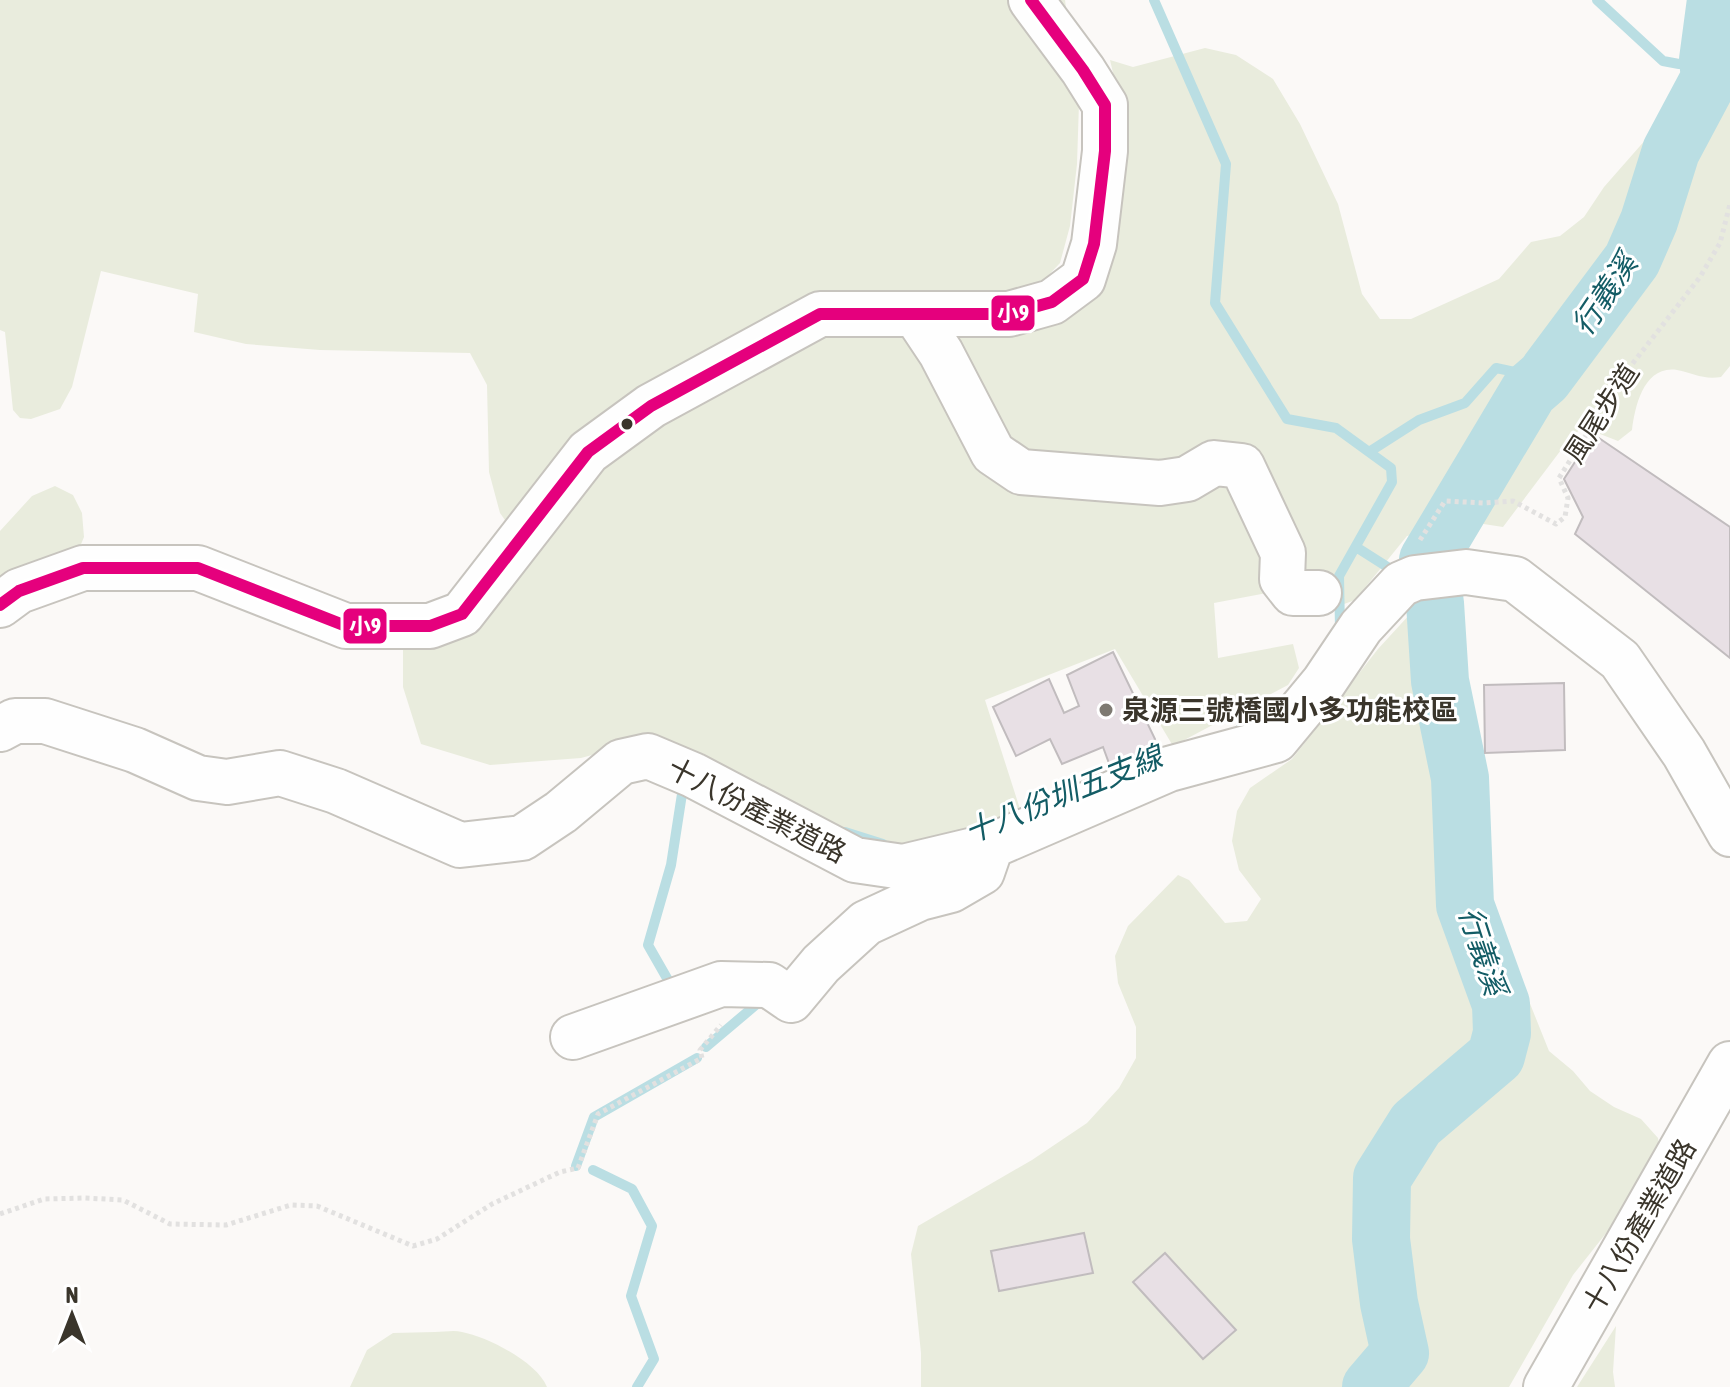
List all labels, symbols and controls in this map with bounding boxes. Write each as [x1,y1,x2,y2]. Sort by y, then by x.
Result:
water label: 行義溪 [1565,244,1645,341]
line badge: 小9 [990,294,1036,332]
text: 小9 [997,300,1029,326]
street label: 風尾步道 [1557,357,1645,469]
unlabelled marker [619,416,635,432]
line badge: 小9 [342,607,388,645]
text: 小9 [349,613,381,639]
place label: 泉源三號橋國小多功能校區 [1122,694,1458,726]
marker: 泉源三號橋國小多功能校區 [1097,701,1115,719]
water label: 十八份圳五支線 [959,738,1170,849]
street label: 十八份產業道路 [662,751,852,869]
water label: 行義溪 [1453,903,1514,1003]
street label: 十八份產業道路 [1576,1133,1702,1319]
north arrow [32,1275,112,1355]
text: N [66,1282,78,1308]

